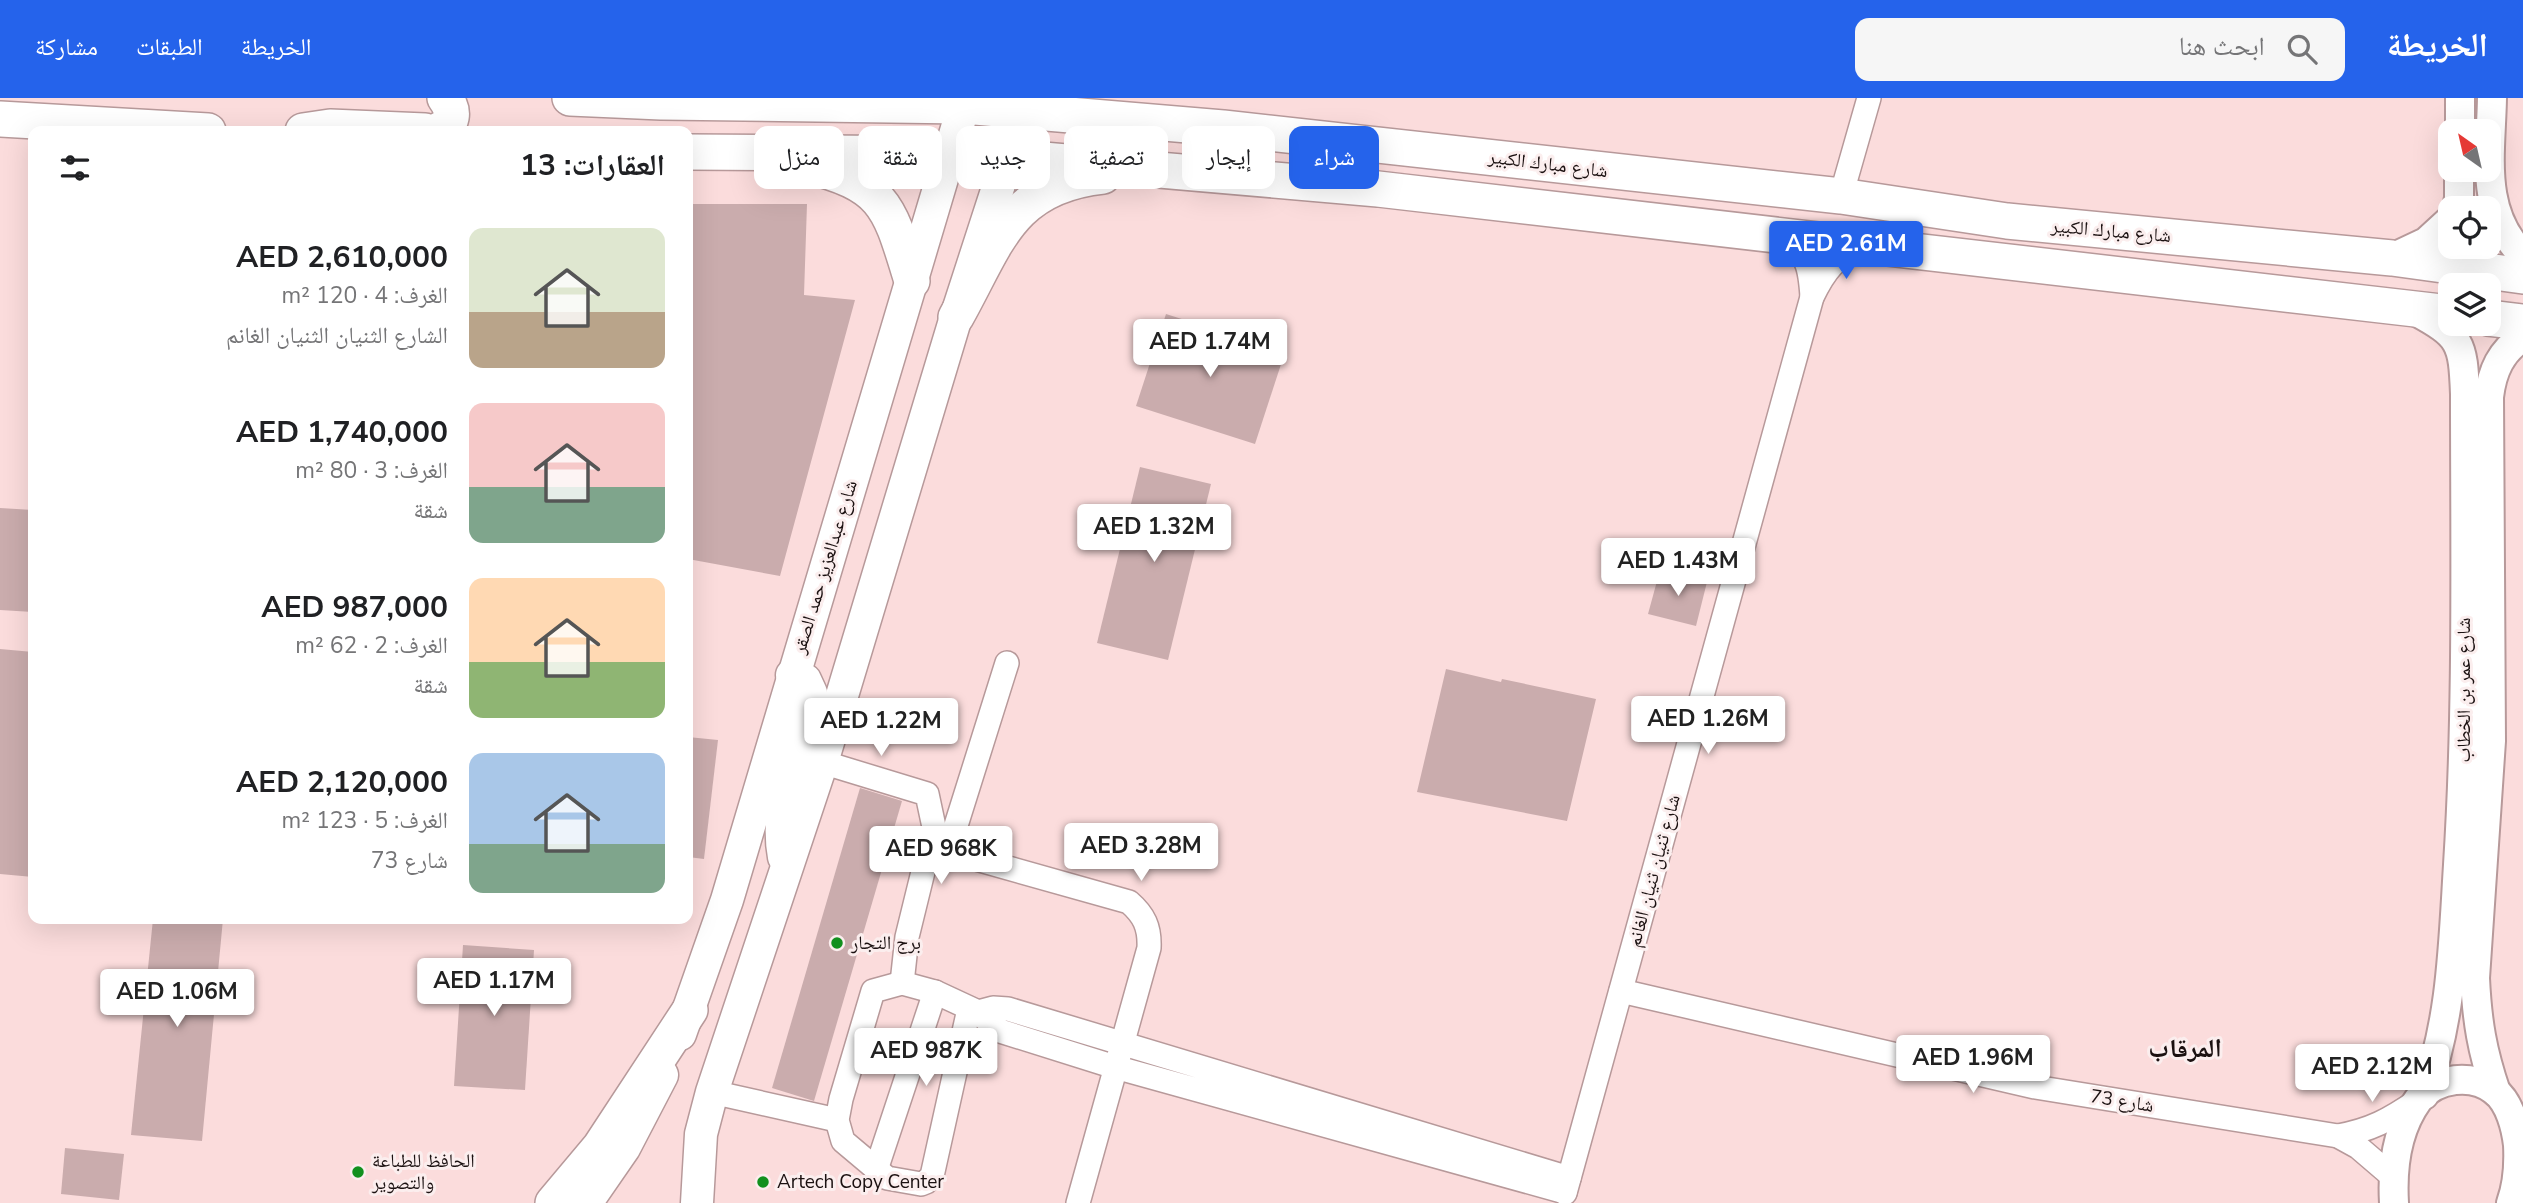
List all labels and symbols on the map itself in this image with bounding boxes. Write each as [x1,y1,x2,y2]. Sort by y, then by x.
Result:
north arrow [2438,119,2501,182]
street label: شارع مبارك الكبير [1486,144,1609,184]
street label: شارع مبارك الكبير [2049,213,2172,249]
pin: AED 2.61M [1766,222,1926,281]
pin: AED 1.74M [1130,320,1290,379]
street label: شارع عبدالعزيز حمد الصقر [786,477,864,658]
pin: AED 1.32M [1074,504,1234,564]
pin: AED 1.43M [1598,538,1758,598]
street label: شارع عمر بن الخطاب [2451,618,2477,762]
pin: AED 1.26M [1628,696,1788,756]
pin: AED 1.22M [801,698,961,758]
street label: شارع ثنيان ثنيان الغانم [1621,792,1687,950]
pin: AED 3.28M [1061,824,1221,883]
pin: AED 968K [869,826,1013,886]
place label: برج التجار [850,930,921,956]
marker: برج التجار [829,935,845,951]
pin: AED 1.17M [414,958,574,1018]
pin: AED 1.06M [97,970,257,1029]
pin: AED 987K [854,1028,998,1088]
district label: المرقاب [2148,1031,2222,1066]
pin: AED 1.96M [1893,1035,2053,1095]
pin: AED 2.12M [2292,1044,2452,1104]
street label: شارع 73 [2088,1083,2156,1119]
place label: الحافظ للطباعة والتصوير [371,1148,475,1196]
marker: الحافظ للطباعة والتصوير [350,1164,366,1180]
place label: Artech Copy Center [777,1169,944,1195]
marker: Artech Copy Center [755,1174,771,1190]

